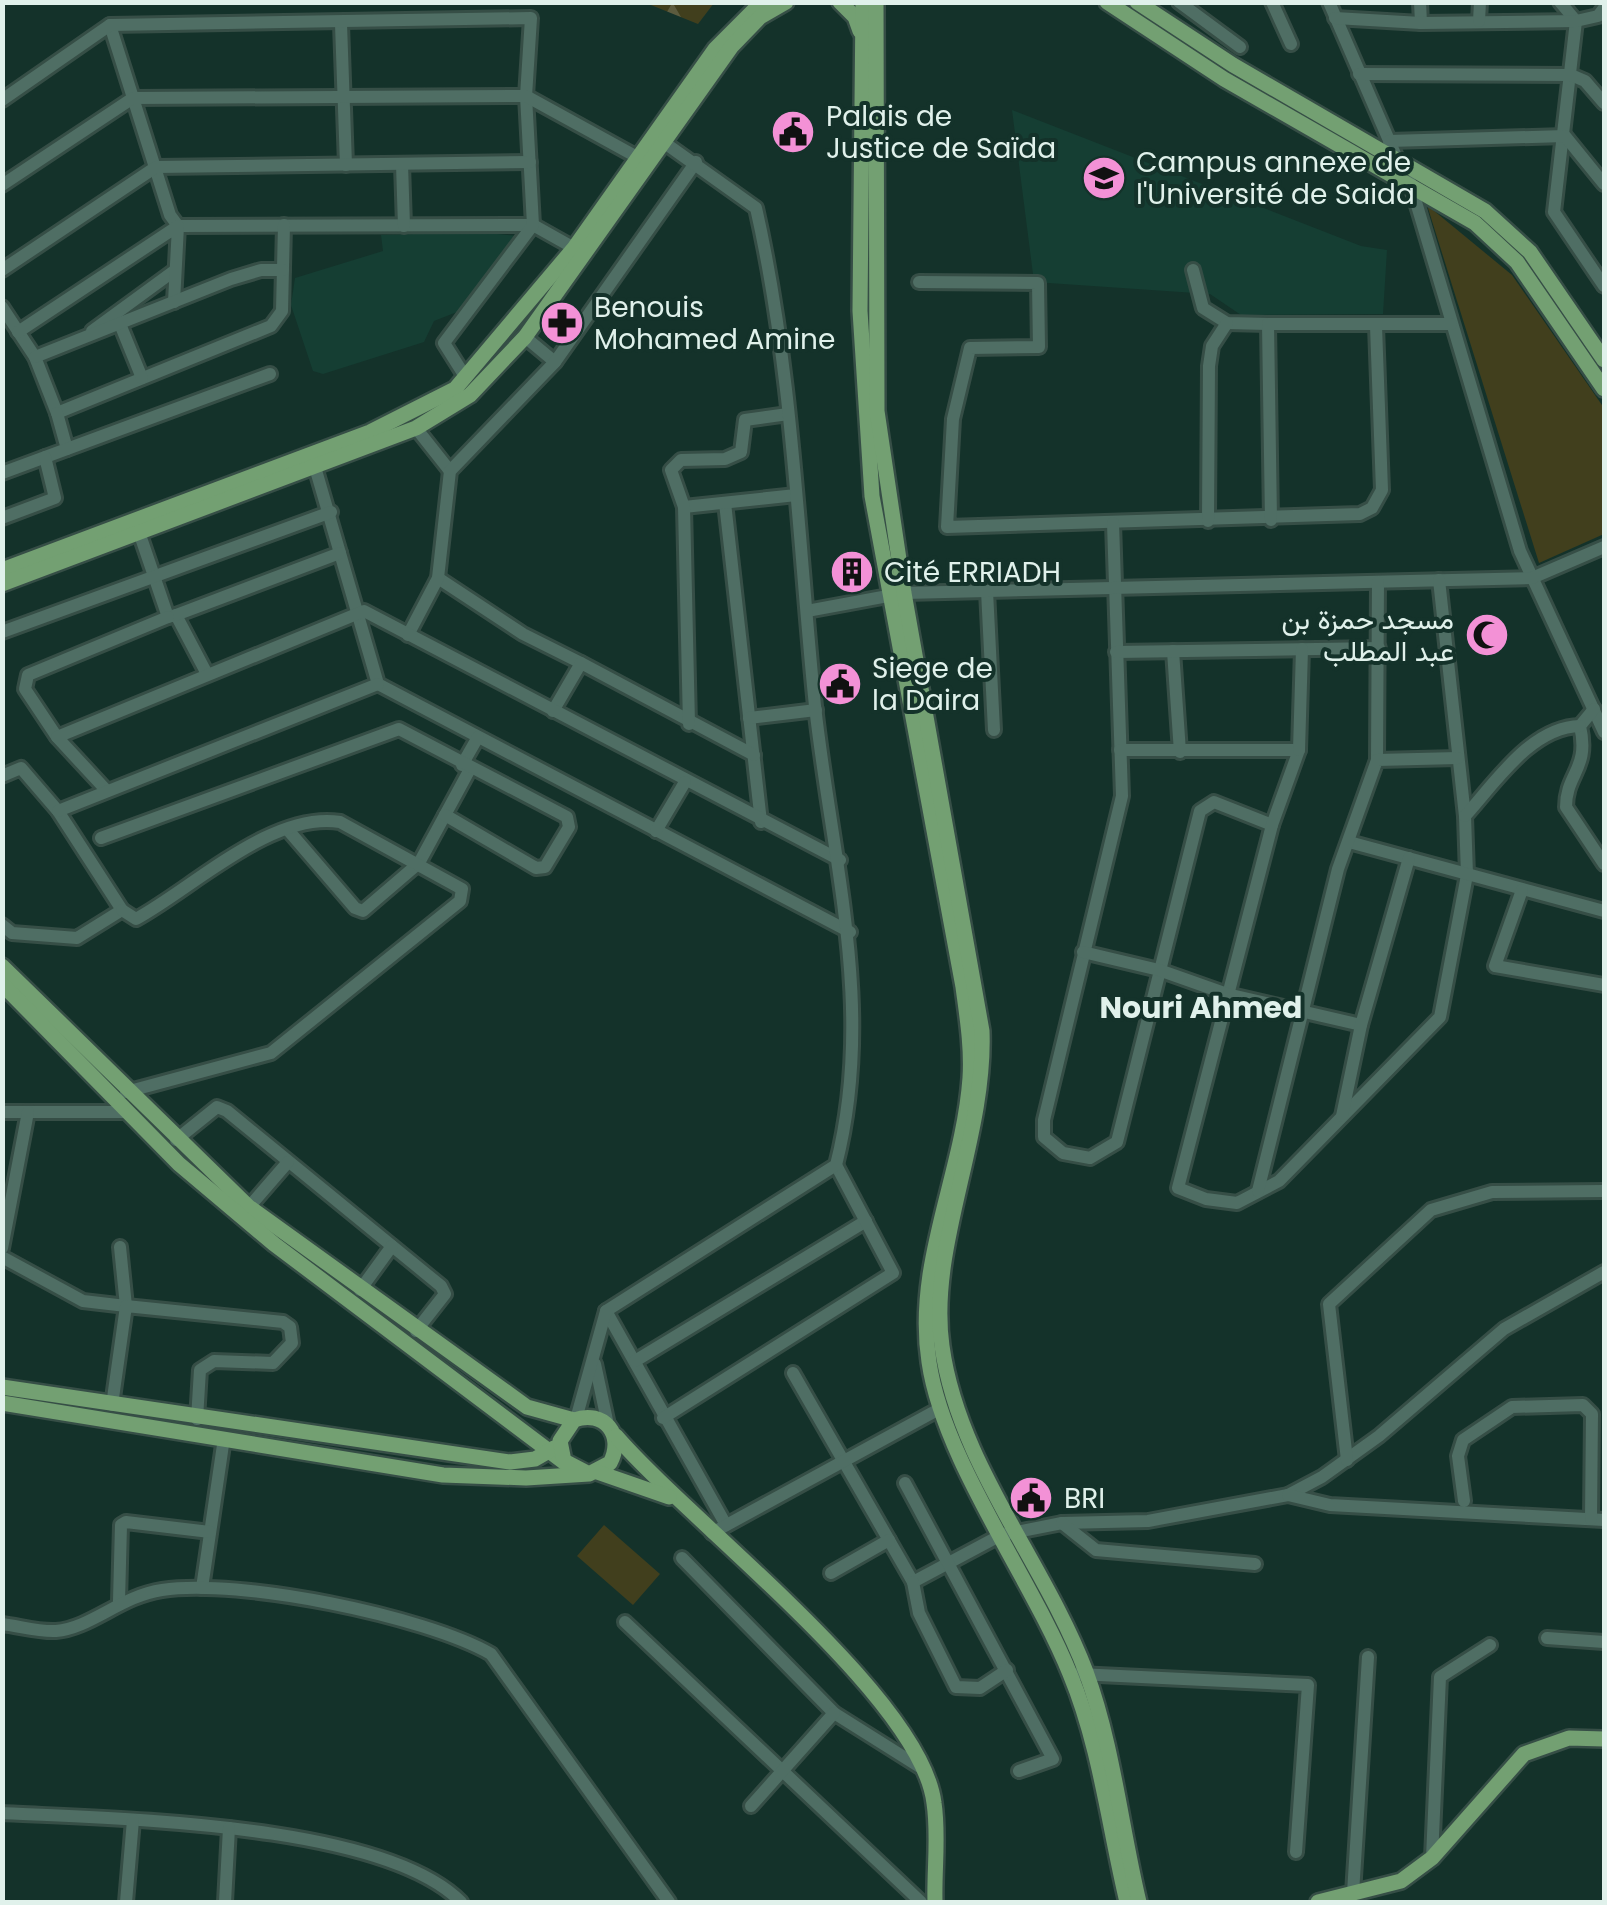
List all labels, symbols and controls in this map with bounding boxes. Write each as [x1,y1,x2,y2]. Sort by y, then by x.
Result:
place label: Palais de Justice de Saïda [826,97,1056,168]
public building icon: Palais de Justice de Saïda [770,109,816,155]
place label: Campus annexe de l'Université de Saida [1136,143,1415,214]
school or university icon: Campus annexe de l'Université de Saida [1081,155,1127,201]
place label: Benouis Mohamed Amine [594,288,835,359]
pharmacy icon: Benouis Mohamed Amine [539,300,585,346]
building icon: Cité ERRIADH [829,549,875,595]
place label: Cité ERRIADH [884,553,1061,592]
place label: مسجد حمزة بن عبد المطلب [1282,600,1454,671]
mosque icon: مسجد حمزة بن عبد المطلب [1464,612,1510,658]
place label: Siege de la Daira [872,649,993,720]
public building icon: Siege de la Daira [817,661,863,707]
district label: Nouri Ahmed [1100,986,1302,1029]
public building icon: BRI [1008,1475,1054,1521]
place label: BRI [1064,1479,1105,1518]

